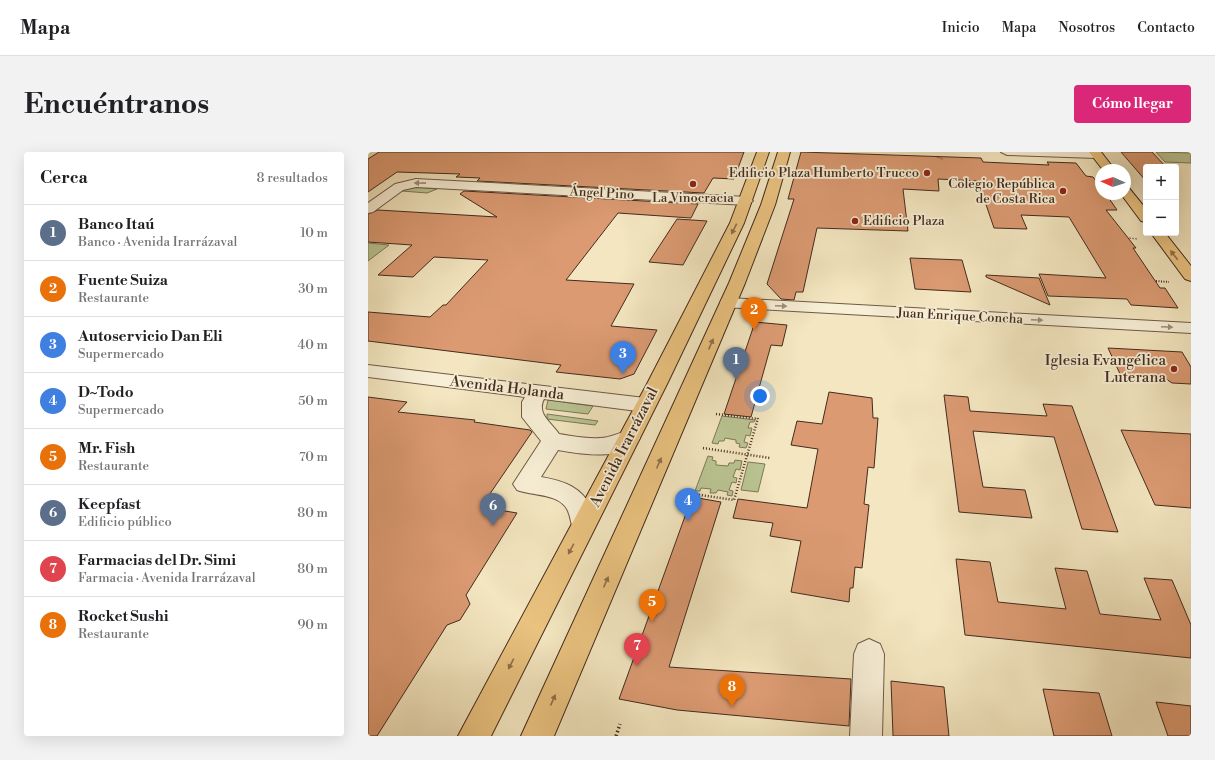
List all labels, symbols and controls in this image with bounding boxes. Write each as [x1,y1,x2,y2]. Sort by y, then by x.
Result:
text: Mapa [20,16,70,40]
text: Inicio [942,19,980,37]
text: Mapa [1002,19,1036,37]
text: Nosotros [1058,19,1115,37]
text: Contacto [1137,19,1195,37]
button: Cómo llegar [1074,85,1191,123]
text: Encuéntranos [24,87,209,122]
north arrow [1095,164,1131,200]
map controls [1143,164,1179,236]
button: + [1143,164,1179,200]
place label: Edificio Plaza Humberto Trucco [729,165,919,181]
text: Cerca [40,167,88,189]
marker: Edificio Plaza Humberto Trucco [922,168,932,178]
text: 8 resultados [257,170,328,186]
place label: Colegio República de Costa Rica [948,176,1055,207]
marker: La Vinocracia [688,179,698,189]
one-way arrow [413,180,426,186]
street label: Ángel Pino [568,182,635,203]
marker: Colegio República de Costa Rica [1058,186,1068,196]
place label: La Vinocracia [652,190,734,206]
button: − [1143,200,1179,236]
place label: Edificio Plaza [863,213,945,229]
text: Banco Itaú [78,215,154,234]
marker: Edificio Plaza [850,216,860,226]
one-way arrow [731,223,737,235]
text: 1 [50,225,56,241]
text: 10 m [300,225,328,241]
text: Banco · Avenida Irarrázaval [78,234,237,250]
one-way arrow [1170,249,1179,260]
text: Fuente Suiza [78,271,168,290]
text: 2 [49,281,57,297]
text: 30 m [298,281,328,297]
text: Restaurante [78,290,149,306]
pin: 2 [741,297,767,330]
one-way arrow [775,303,787,310]
street label: Juan Enrique Concha [895,305,1024,327]
one-way arrow [1031,317,1044,323]
one-way arrow [1161,324,1174,330]
text: Autoservicio Dan Eli [78,327,223,346]
text: 3 [49,337,57,353]
text: 40 m [298,337,328,353]
one-way arrow [708,338,714,349]
pin: 3 [610,341,636,374]
text: Supermercado [78,346,164,362]
pin: 1 [723,347,749,380]
place label: Iglesia Evangélica Luterana [1045,351,1166,387]
marker: Iglesia Evangélica Luterana [1169,364,1179,374]
street label: Avenida Holanda [448,371,566,404]
text: D~Todo [78,383,134,402]
street label: Avenida Irarrázaval [585,383,663,511]
your location [750,386,770,406]
text: 4 [49,393,57,409]
text: 50 m [298,393,328,409]
text: Supermercado [78,402,164,418]
text: Mr. Fish [78,439,135,458]
text: 5 [49,449,57,465]
text: 70 m [299,449,328,465]
one-way arrow [656,457,662,468]
text: Restaurante [78,458,149,474]
pin: 4 [675,488,701,521]
pin: 6 [480,493,506,526]
text: Keepfast [78,495,141,514]
text: 6 [49,505,57,521]
text: 80 m [297,505,328,521]
text: Edificio público [78,514,172,530]
one-way arrow [568,543,574,555]
text: Farmacias del Dr. Simi [78,551,236,570]
text: 7 [49,561,57,577]
text: 80 m [297,561,328,577]
text: Farmacia · Avenida Irarrázaval [78,570,256,586]
one-way arrow [603,576,609,587]
pin: 5 [639,589,665,622]
text: Rocket Sushi [78,607,168,626]
text: 8 [49,617,57,633]
text: 90 m [297,617,328,633]
text: Restaurante [78,626,149,642]
pin: 7 [624,633,650,666]
one-way arrow [508,658,514,670]
pin: 8 [719,674,745,707]
one-way arrow [550,695,556,706]

